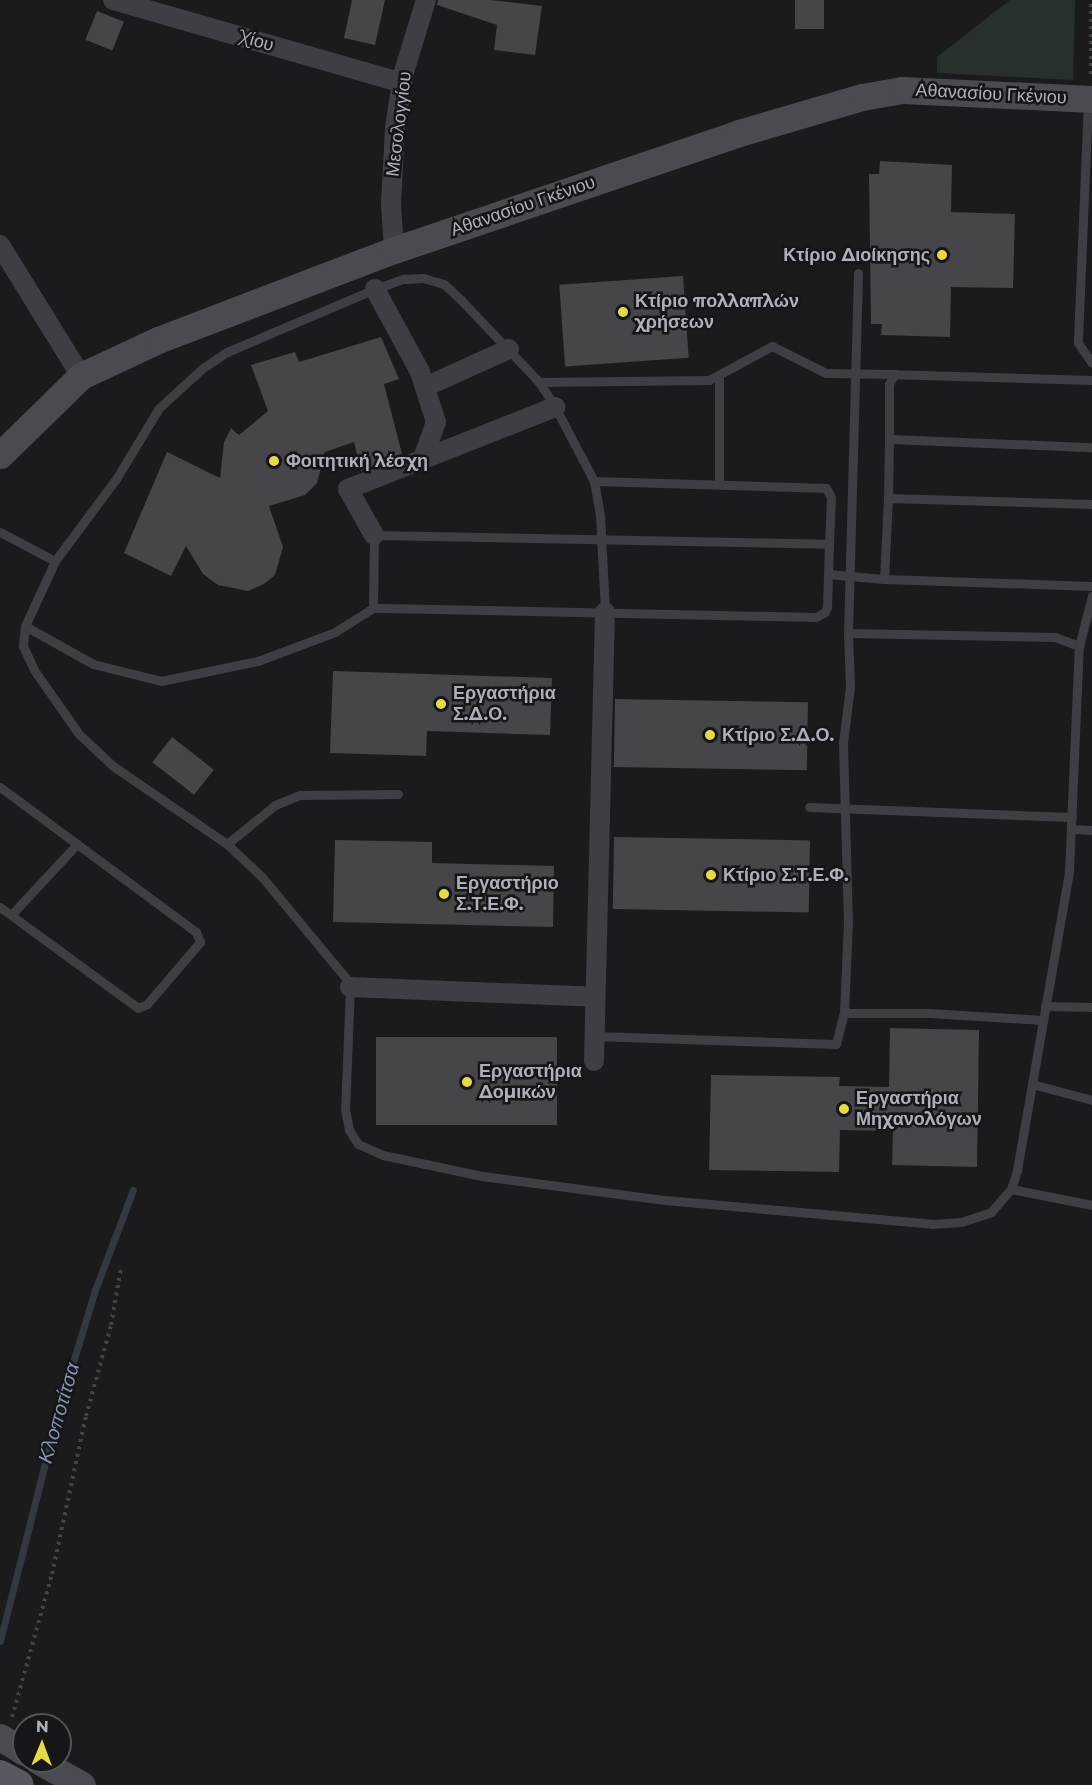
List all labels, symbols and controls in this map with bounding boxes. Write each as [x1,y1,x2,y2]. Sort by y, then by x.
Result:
street label: Χίου [238,26,276,56]
street label: Μεσολογγίου [382,70,416,178]
street label: Αθανασίου Γκένιου [915,79,1067,109]
street label: Αθανασίου Γκένιου [448,171,598,241]
place label: Κτίριο Διοίκησης [783,244,930,266]
marker: Κτίριο Διοίκησης [935,248,949,262]
place label: Κτίριο πολλαπλών χρήσεων [635,291,799,334]
marker: Κτίριο πολλαπλών χρήσεων [616,305,630,319]
place label: Φοιτητική λέσχη [286,450,428,472]
marker: Φοιτητική λέσχη [267,454,281,468]
place label: Εργαστήρια Σ.Δ.Ο. [453,683,556,726]
marker: Εργαστήρια Σ.Δ.Ο. [434,697,448,711]
place label: Κτίριο Σ.Δ.Ο. [722,724,834,746]
marker: Κτίριο Σ.Δ.Ο. [703,728,717,742]
place label: Κτίριο Σ.Τ.Ε.Φ. [723,864,849,886]
marker: Κτίριο Σ.Τ.Ε.Φ. [704,868,718,882]
place label: Εργαστήριο Σ.Τ.Ε.Φ. [456,873,559,916]
marker: Εργαστήριο Σ.Τ.Ε.Φ. [437,887,451,901]
place label: Εργαστήρια Δομικών [479,1061,582,1104]
marker: Εργαστήρια Δομικών [460,1075,474,1089]
place label: Εργαστήρια Μηχανολόγων [856,1088,982,1130]
marker: Εργαστήρια Μηχανολόγων [837,1102,851,1116]
water label: Κλοποτίτσα [33,1360,85,1466]
north arrow [12,1713,72,1773]
text: N [36,1717,49,1736]

